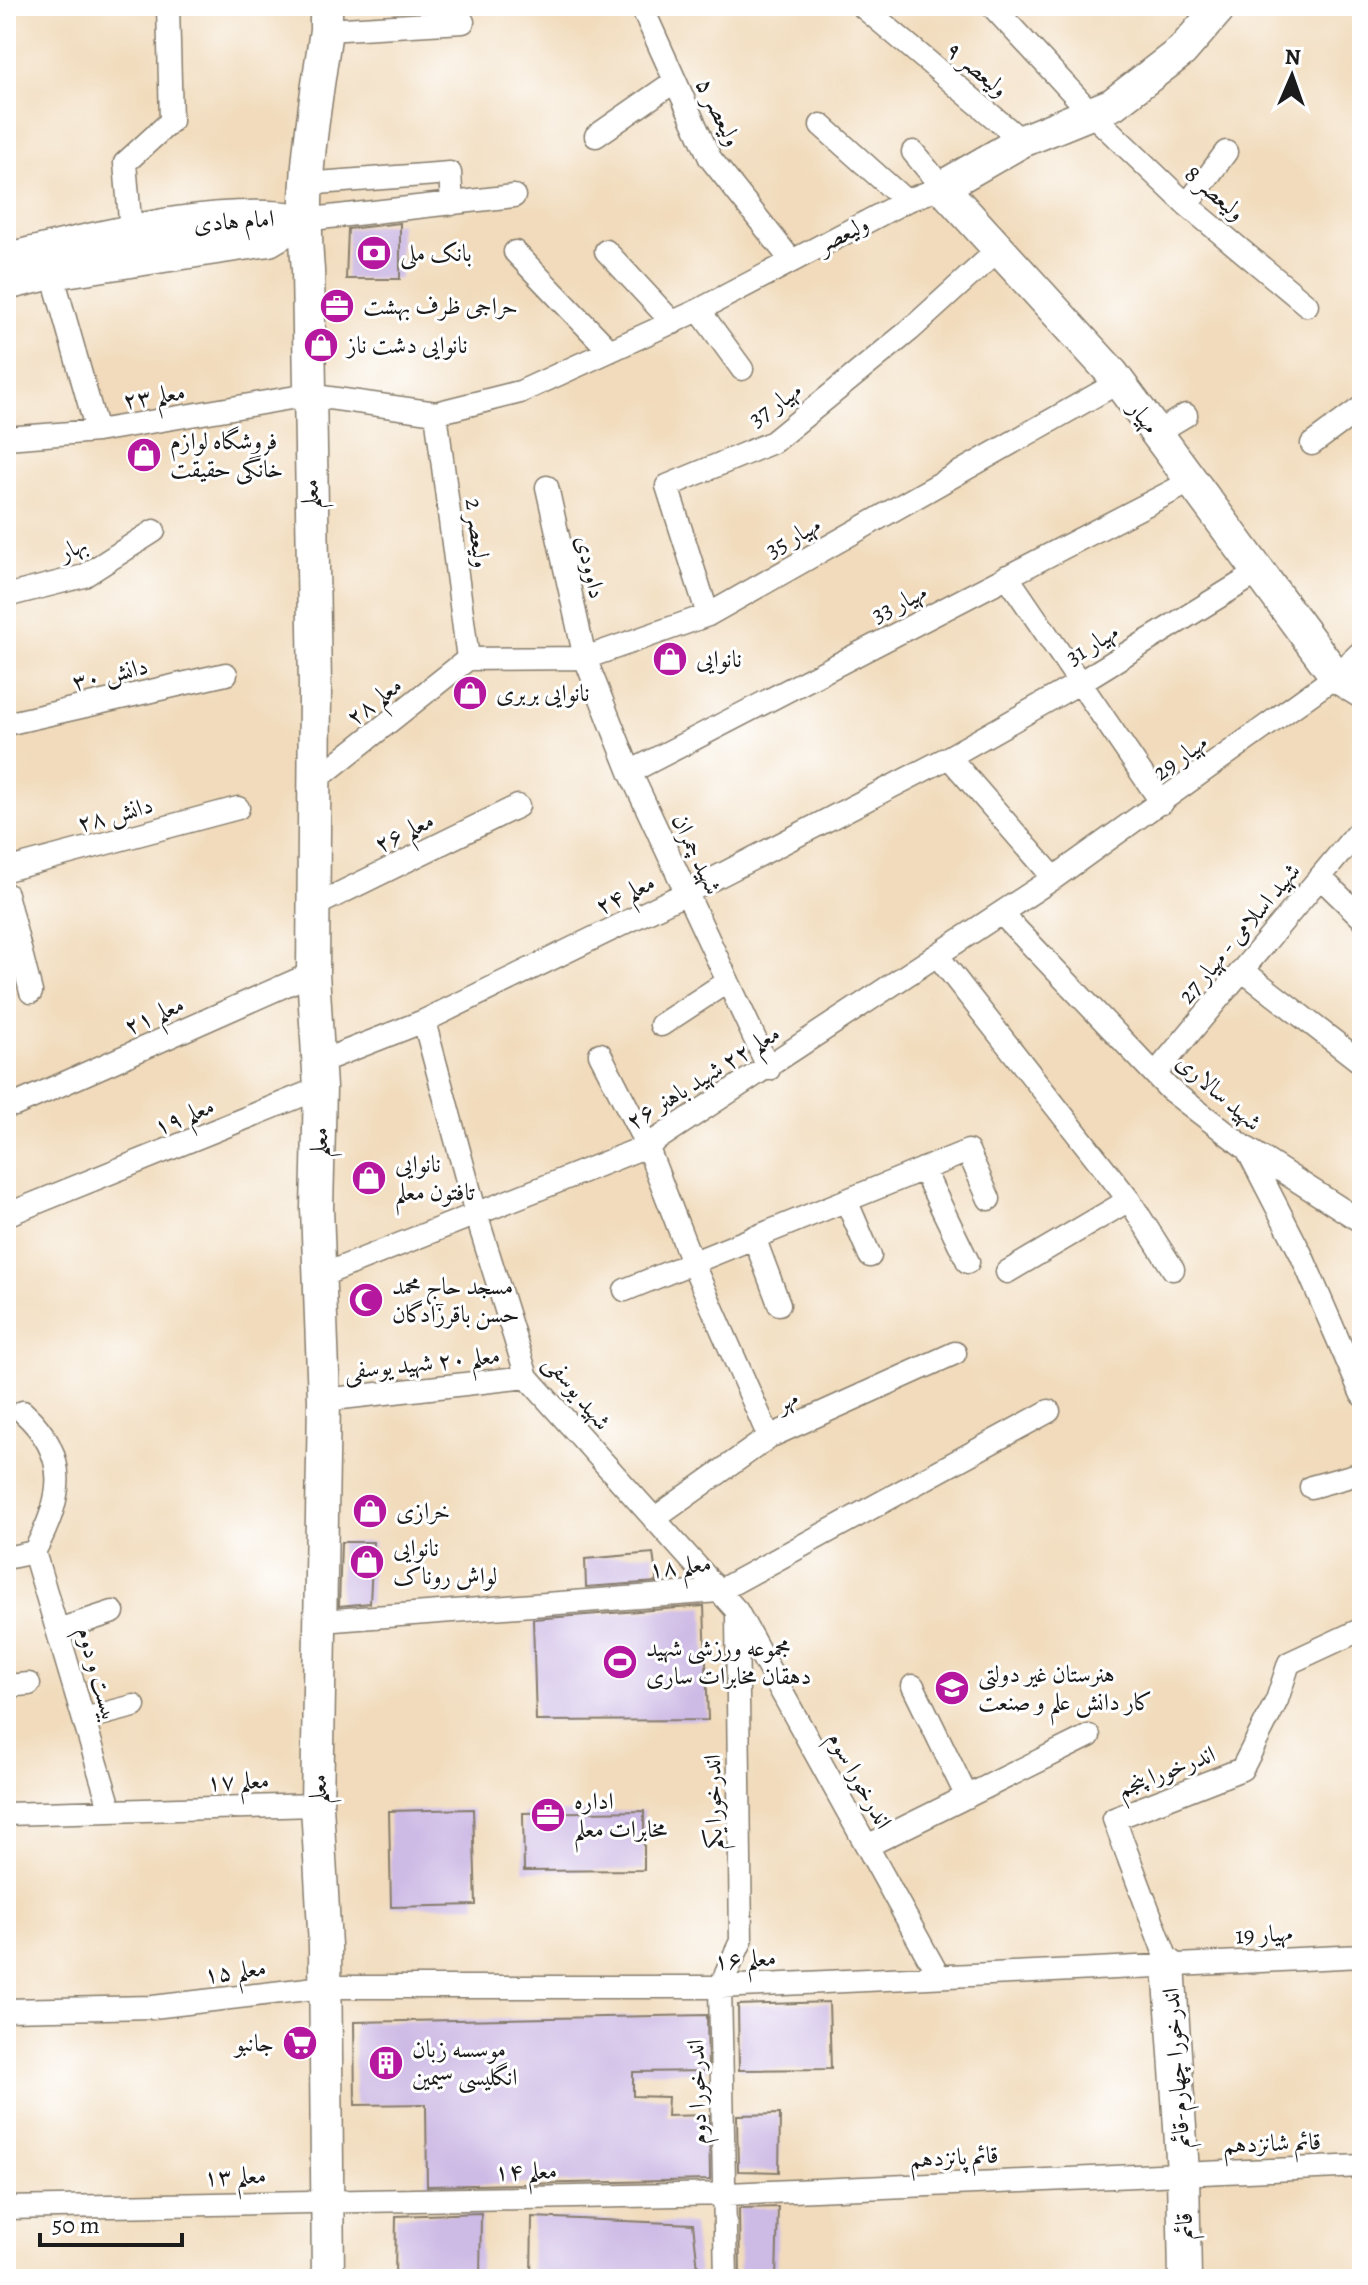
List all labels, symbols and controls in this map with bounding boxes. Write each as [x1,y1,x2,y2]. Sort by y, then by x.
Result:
street label: ولیعصر ۹ [939,33,1015,105]
north arrow [1252,36,1332,116]
text: N [1284,42,1301,72]
street label: ولیعصر ۵ [689,72,749,152]
street label: ولیعصر 8 [1178,158,1252,228]
street label: امام هادی [192,202,276,245]
street label: ولیعصر [809,207,874,262]
bank icon: بانک ملی [355,234,393,272]
place label: بانک ملی [400,237,472,270]
office icon: حراجی ظرف بهشت [318,287,356,325]
place label: حراجی ظرف بهشت [363,290,518,322]
shop icon: نانوایی دشت ناز [302,326,340,364]
place label: نانوایی دشت ناز [345,329,467,361]
street label: مهیار 37 [742,374,808,434]
street label: معلم ۲۳ [121,375,189,425]
street label: مهیار [1120,392,1167,440]
place label: فروشگاه لوازم خانگی حقیقت [170,425,283,485]
shop icon: فروشگاه لوازم خانگی حقیقت [125,436,163,474]
street label: معلم [294,479,334,509]
street label: ولیعصر 2 [458,496,498,570]
street label: مهیار 35 [760,508,826,566]
street label: بهار [52,528,92,569]
street label: داوودی [568,532,614,602]
street label: مهیار 33 [866,576,932,630]
street label: مهیار 31 [1060,615,1124,673]
shop icon: نانوایی [651,640,689,678]
place label: نانوایی [696,643,742,675]
street label: دانش ۳۰ [69,650,151,698]
street label: معلم ۲۸ [339,669,413,739]
shop icon: نانوایی بربری [451,674,489,712]
place label: نانوایی بربری [496,677,590,709]
street label: مهیار 29 [1146,726,1214,788]
street label: دانش ۲۸ [74,789,156,839]
street label: معلم ۲۶ [369,804,443,867]
street label: شهید چمران [664,808,730,900]
street label: شهید اسلامی - مهیار 27 [1171,856,1307,1010]
street label: معلم ۲۴ [590,866,664,929]
street label: معلم ۲۱ [119,988,192,1050]
street label: معلم ۲۲ شهید باهنر ۲۶ [620,1017,790,1144]
street label: شهید سالاری [1169,1046,1269,1138]
street label: معلم ۱۹ [149,1089,222,1150]
street label: معلم [302,1127,344,1158]
place label: نانوایی تافتون معلم [395,1148,475,1216]
shop icon: نانوایی تافتون معلم [350,1159,388,1197]
place label: مسجد حاج محمد حسن باقرزادگان [392,1270,519,1330]
mosque icon: مسجد حاج محمد حسن باقرزادگان [347,1281,385,1319]
street label: معلم ۲۰ شهید یوسفی [342,1339,502,1395]
street label: شهید یوسفی [537,1347,619,1437]
street label: مهر [768,1381,803,1420]
shop icon: خرازی [351,1492,389,1530]
place label: خرازی [396,1495,450,1527]
place label: نانوایی لواش روناک [393,1532,497,1592]
shop icon: نانوایی لواش روناک [348,1543,386,1581]
street label: معلم ۱۸ [647,1547,714,1593]
street label: بیست و دوم [64,1623,127,1726]
place label: مجموعه ورزشی شهید دهقان مخابرات ساری [646,1632,811,1692]
sports icon: مجموعه ورزشی شهید دهقان مخابرات ساری [601,1643,639,1681]
place label: هنرستان غیر دولتی کار دانش علم و صنعت [978,1658,1153,1726]
school or university icon: هنرستان غیر دولتی کار دانش علم و صنعت [933,1669,971,1707]
street label: اندرخورا سوم [816,1726,900,1837]
street label: اندرخورا پنجم [1112,1738,1222,1810]
street label: اندرخورا یکم [696,1754,736,1850]
street label: معلم ١٧ [206,1764,270,1806]
street label: معلم [302,1774,342,1804]
place label: اداره مخابرات معلم [574,1785,668,1853]
office icon: اداره مخابرات معلم [529,1796,567,1834]
street label: مهیار 19 [1234,1917,1294,1951]
street label: معلم ۱۶ [713,1941,777,1985]
street label: معلم ۱۵ [202,1951,269,1999]
street label: اندرخورا چهارم-قائم [1154,1986,1203,2149]
supermarket icon: جانبو [281,2024,319,2062]
place label: جانبو [233,2027,274,2059]
place label: موسسه زبان انگلیسی سیمین [412,2033,518,2094]
street label: اندرخورا دوم [679,2039,720,2145]
building icon: موسسه زبان انگلیسی سیمین [367,2044,405,2082]
street label: قائم شانزدهم [1222,2125,1322,2167]
street label: قائم پانزدهم [909,2139,1000,2181]
street label: معلم ۱۴ [494,2154,558,2196]
street label: معلم ١٣ [203,2159,267,2201]
scale bar [40,2197,182,2247]
text: 50 m [52,2209,100,2241]
street label: قائم [1168,2212,1205,2240]

